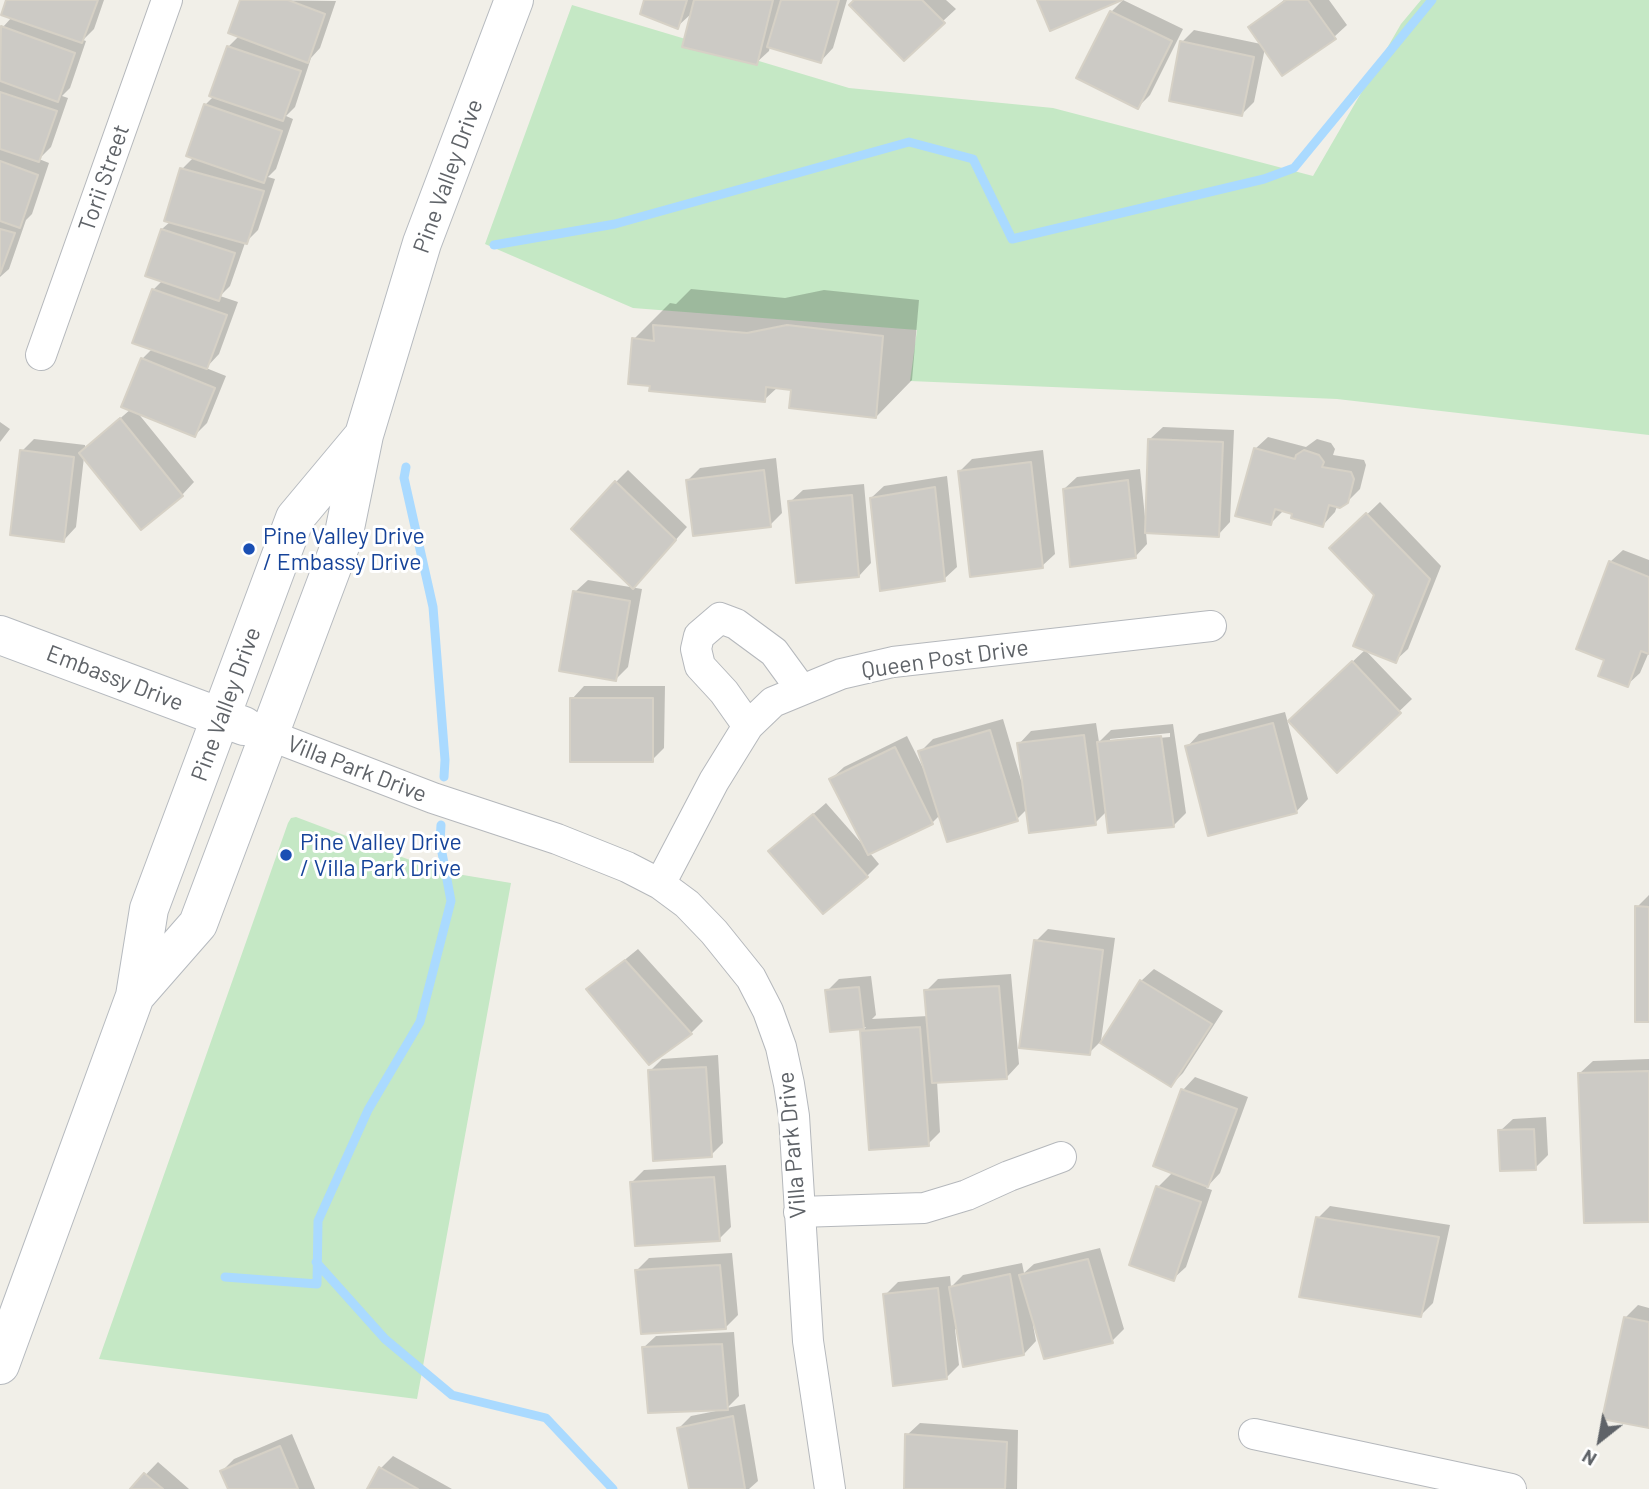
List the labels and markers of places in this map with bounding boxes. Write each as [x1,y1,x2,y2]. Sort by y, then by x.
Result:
place label: Pine Valley Drive / Embassy Drive [263,522,425,576]
marker: Pine Valley Drive / Embassy Drive [241,541,257,557]
place label: Pine Valley Drive / Villa Park Drive [300,828,462,882]
marker: Pine Valley Drive / Villa Park Drive [278,847,294,863]

